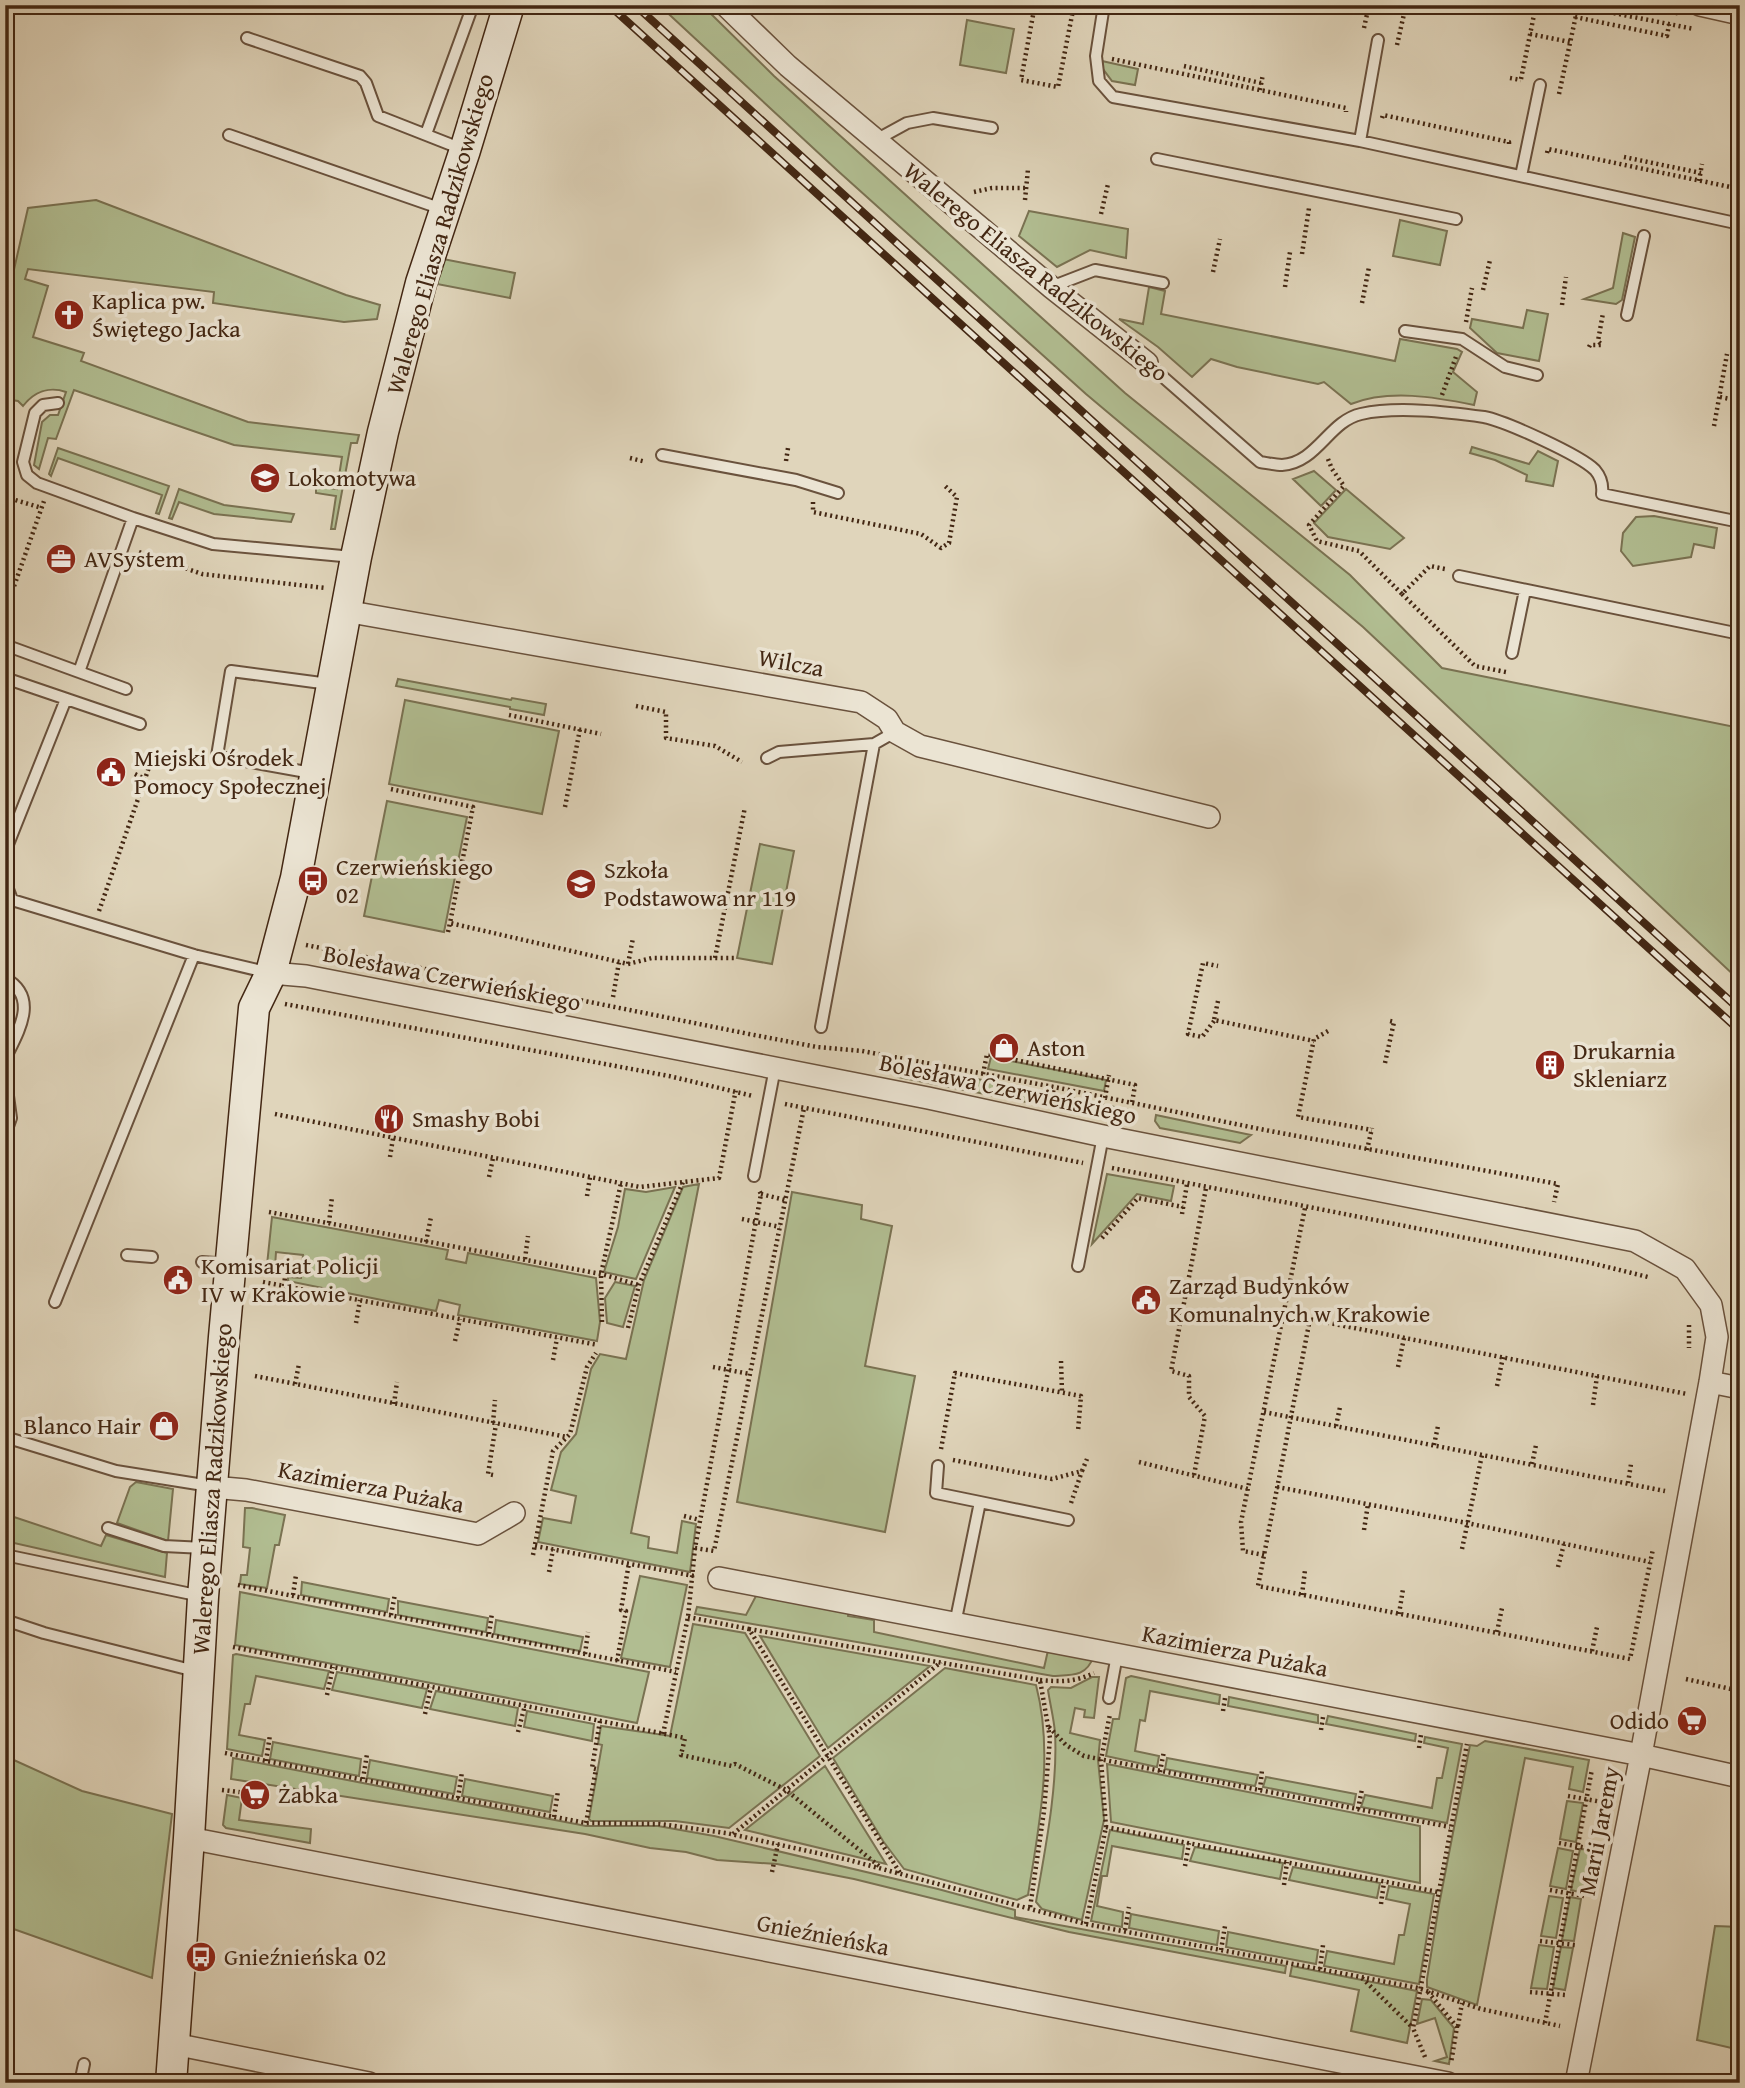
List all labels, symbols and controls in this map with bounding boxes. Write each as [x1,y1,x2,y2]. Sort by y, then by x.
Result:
street label: Walerego Eliasza Radzikowskiego [377,69,502,398]
street label: Walerego Eliasza Radzikowskiego [896,153,1177,390]
place label: Kaplica pw. Świętego Jacka [92,283,241,346]
church icon: Kaplica pw. Świętego Jacka [52,298,86,332]
place label: Lokomotywa [288,460,417,495]
school or university icon: Lokomotywa [248,461,282,495]
place label: AVSystem [84,541,185,576]
office icon: AVSystem [44,542,78,576]
street label: Wilcza [755,640,827,686]
place label: Miejski Ośrodek Pomocy Społecznej [134,740,326,803]
public building icon: Miejski Ośrodek Pomocy Społecznej [94,755,128,789]
place label: Czerwieńskiego 02 [336,849,493,912]
place label: Szkoła Podstawowa nr 119 [604,852,796,915]
bus stop icon: Czerwieńskiego 02 [296,864,330,898]
school or university icon: Szkoła Podstawowa nr 119 [564,867,598,901]
street label: Bolesława Czerwieńskiego [320,935,584,1020]
place label: Aston [1027,1030,1086,1065]
shop icon: Aston [987,1031,1021,1065]
place label: Drukarnia Skleniarz [1573,1033,1676,1096]
street label: Bolesława Czerwieńskiego [876,1044,1140,1133]
building icon: Drukarnia Skleniarz [1533,1048,1567,1082]
place label: Smashy Bobi [412,1101,540,1136]
restaurant icon: Smashy Bobi [372,1102,406,1136]
place label: Komisariat Policji IV w Krakowie [201,1248,379,1311]
public building icon: Komisariat Policji IV w Krakowie [161,1263,195,1297]
place label: Zarząd Budynków Komunalnych w Krakowie [1169,1268,1430,1331]
public building icon: Zarząd Budynków Komunalnych w Krakowie [1129,1283,1163,1317]
street label: Walerego Eliasza Radzikowskiego [182,1322,241,1656]
place label: Blanco Hair [24,1408,141,1443]
shop icon: Blanco Hair [147,1409,181,1443]
street label: Kazimierza Pużaka [275,1451,468,1522]
street label: Kazimierza Pużaka [1139,1615,1332,1686]
place label: Odido [1610,1703,1669,1738]
supermarket icon: Odido [1675,1704,1709,1738]
street label: Marii Jaremy [1569,1763,1628,1899]
place label: Żabka [278,1777,339,1812]
supermarket icon: Żabka [238,1778,272,1812]
street label: Gnieźnieńska [754,1905,893,1965]
place label: Gnieźnieńska 02 [224,1939,387,1974]
bus stop icon: Gnieźnieńska 02 [184,1940,218,1974]

